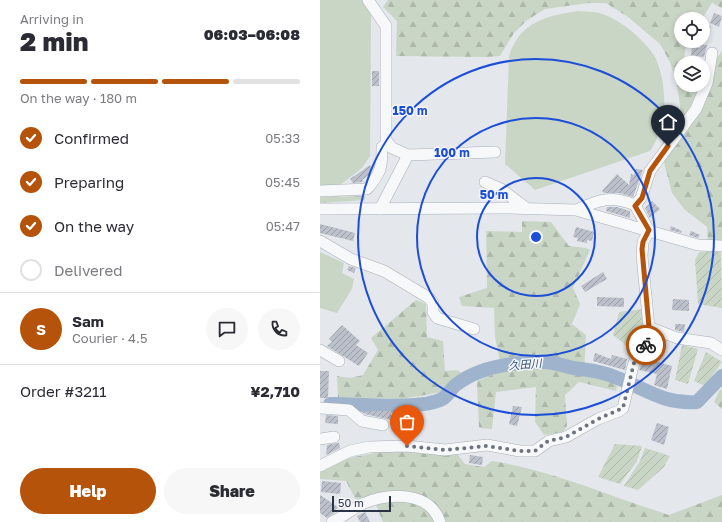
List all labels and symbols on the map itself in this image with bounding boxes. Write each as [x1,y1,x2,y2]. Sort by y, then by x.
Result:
text: 150 m [393,103,427,118]
pin [651,105,685,146]
text: 100 m [434,145,470,160]
text: 50 m [480,187,508,202]
centre of rings [529,230,543,244]
courier [626,325,666,365]
water label: 久田川 [508,356,543,372]
pin [390,405,424,446]
scale bar [332,494,391,513]

